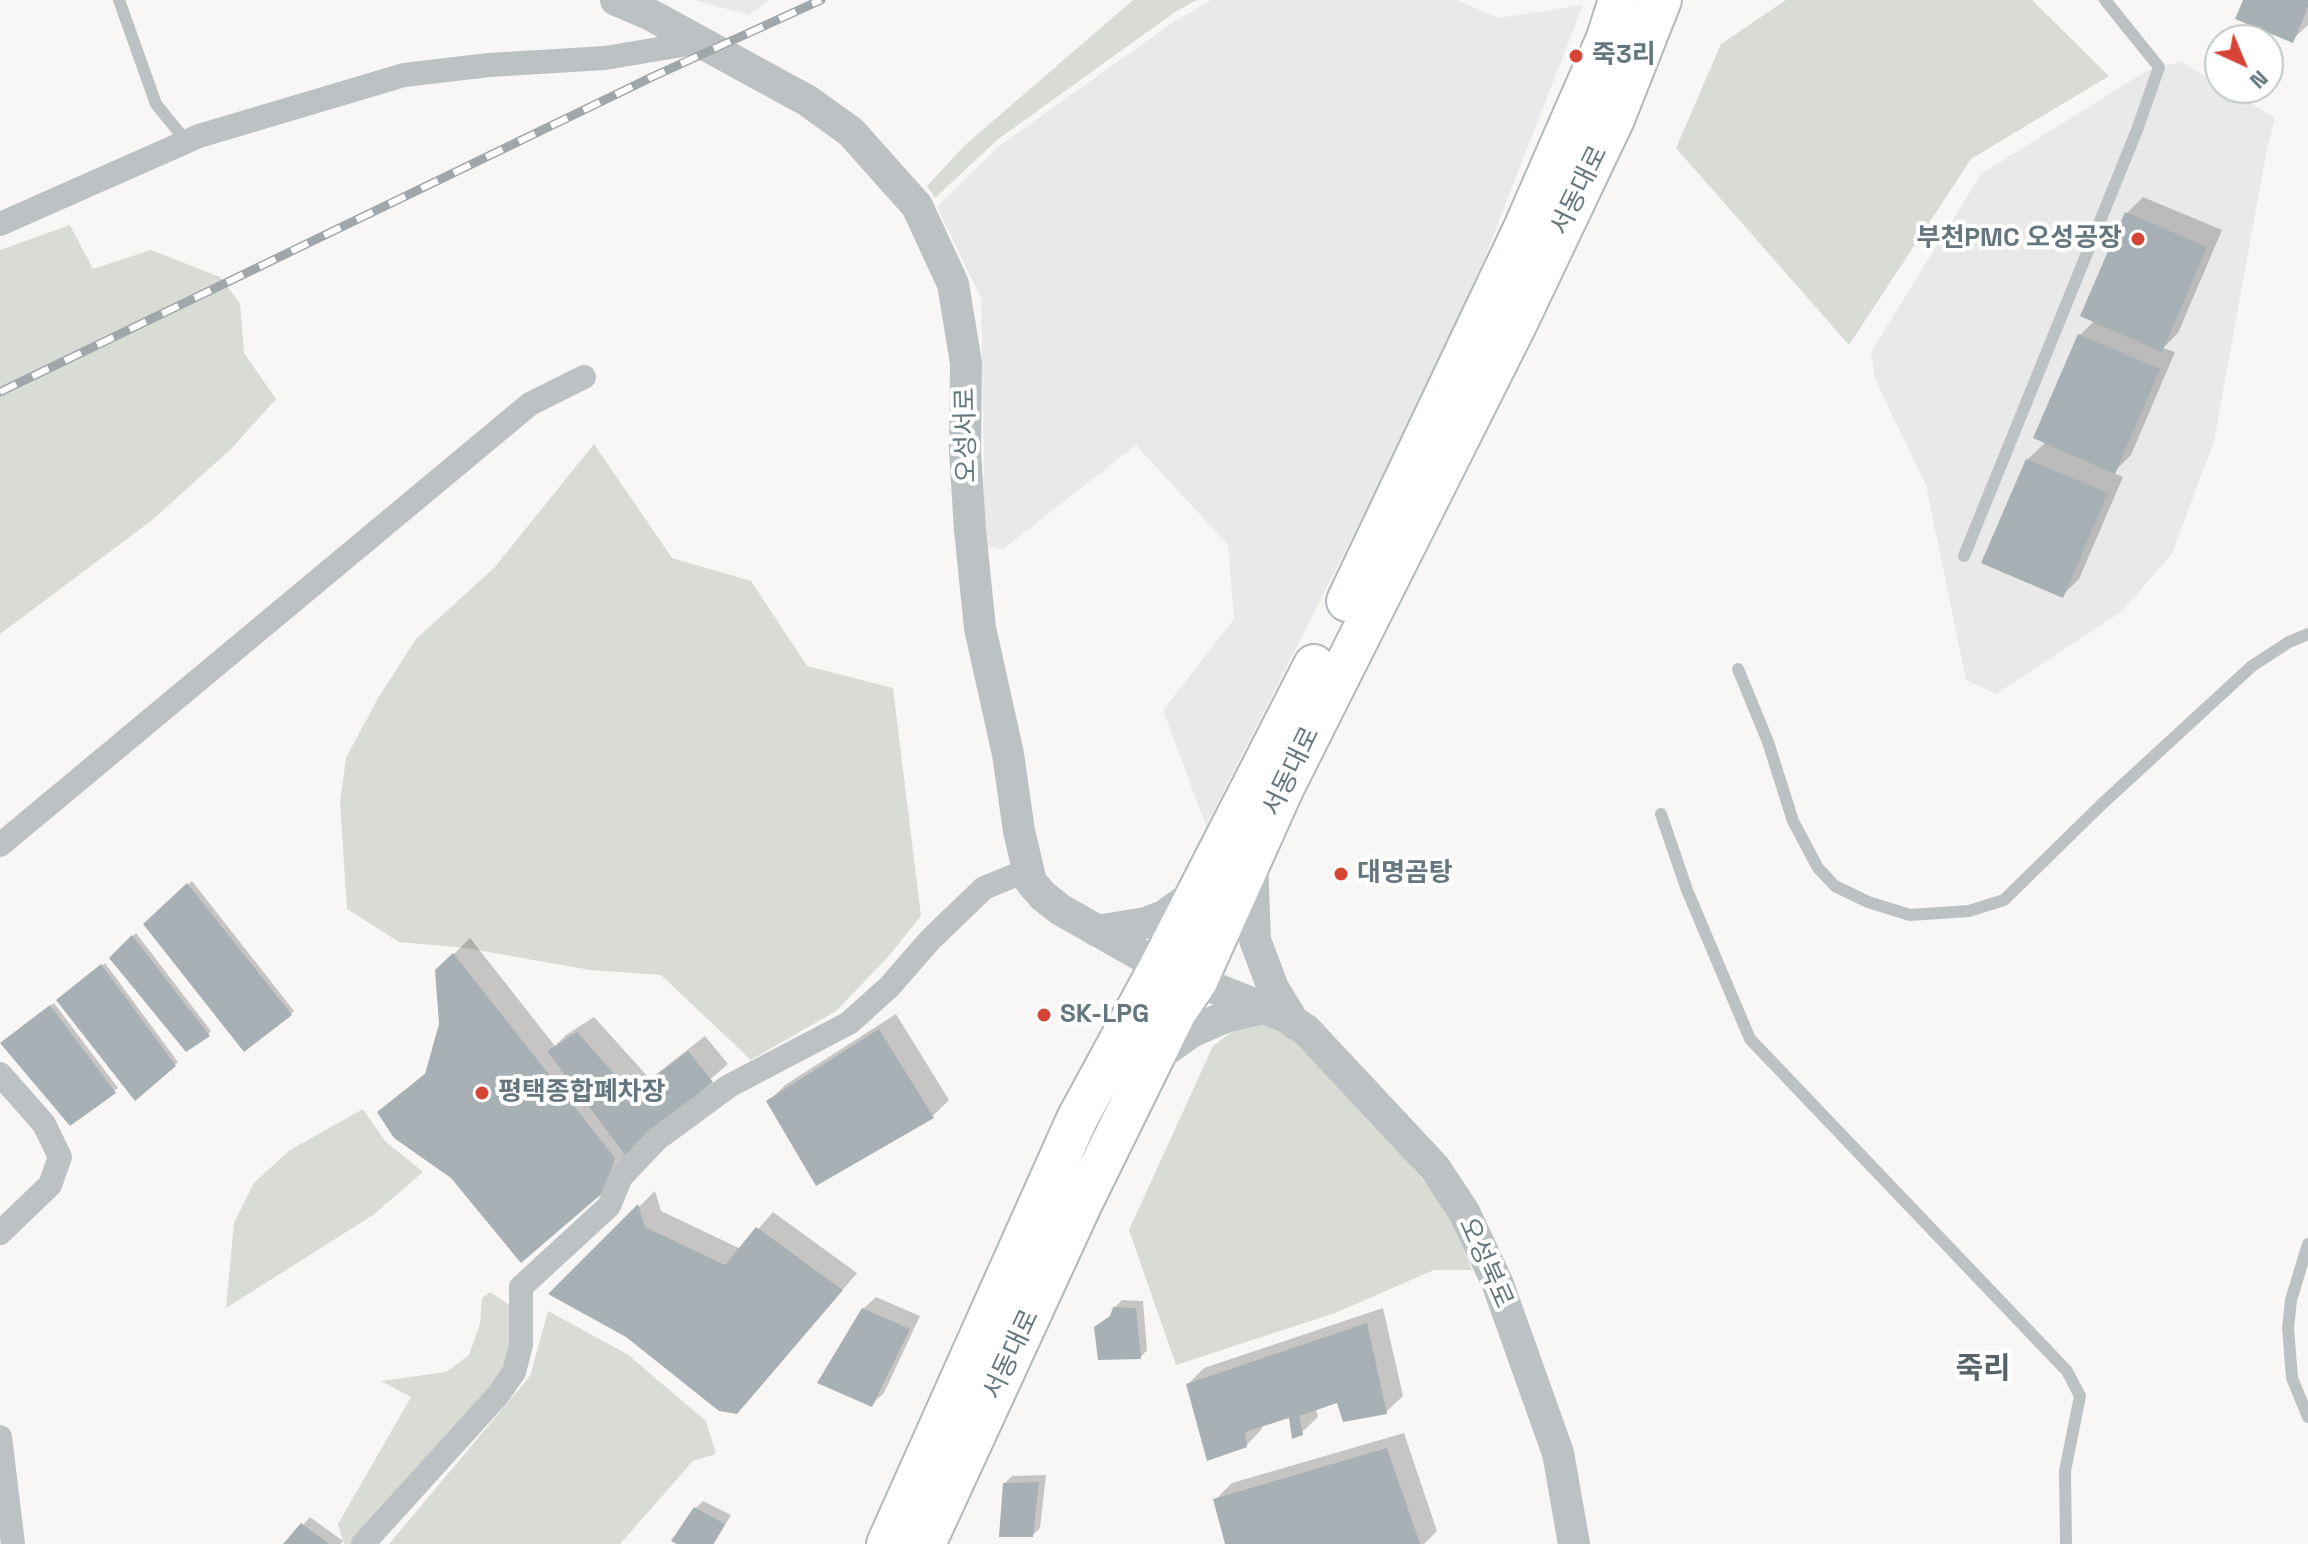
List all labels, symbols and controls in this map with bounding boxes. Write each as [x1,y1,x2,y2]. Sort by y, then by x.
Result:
north arrow [2204,24,2284,104]
place label: 죽3리 [1592,40,1656,72]
marker: 죽3리 [1567,47,1585,65]
text: N [2244,65,2274,95]
street label: 서동대로 [1545,141,1615,241]
place label: 부천PMC 오성공장 [1916,223,2122,255]
marker: 부천PMC 오성공장 [2129,230,2147,248]
street label: 오성서로 [951,387,983,483]
street label: 서동대로 [1257,722,1327,822]
place label: 대명곰탕 [1357,858,1453,890]
marker: 대명곰탕 [1332,865,1350,883]
place label: SK-LPG [1060,999,1149,1031]
marker: SK-LPG [1035,1006,1053,1024]
place label: 평택종합폐차장 [498,1077,665,1109]
marker: 평택종합폐차장 [473,1084,491,1102]
street label: 오성북로 [1451,1213,1519,1313]
street label: 서동대로 [978,1305,1046,1405]
district label: 죽리 [1955,1352,2011,1388]

